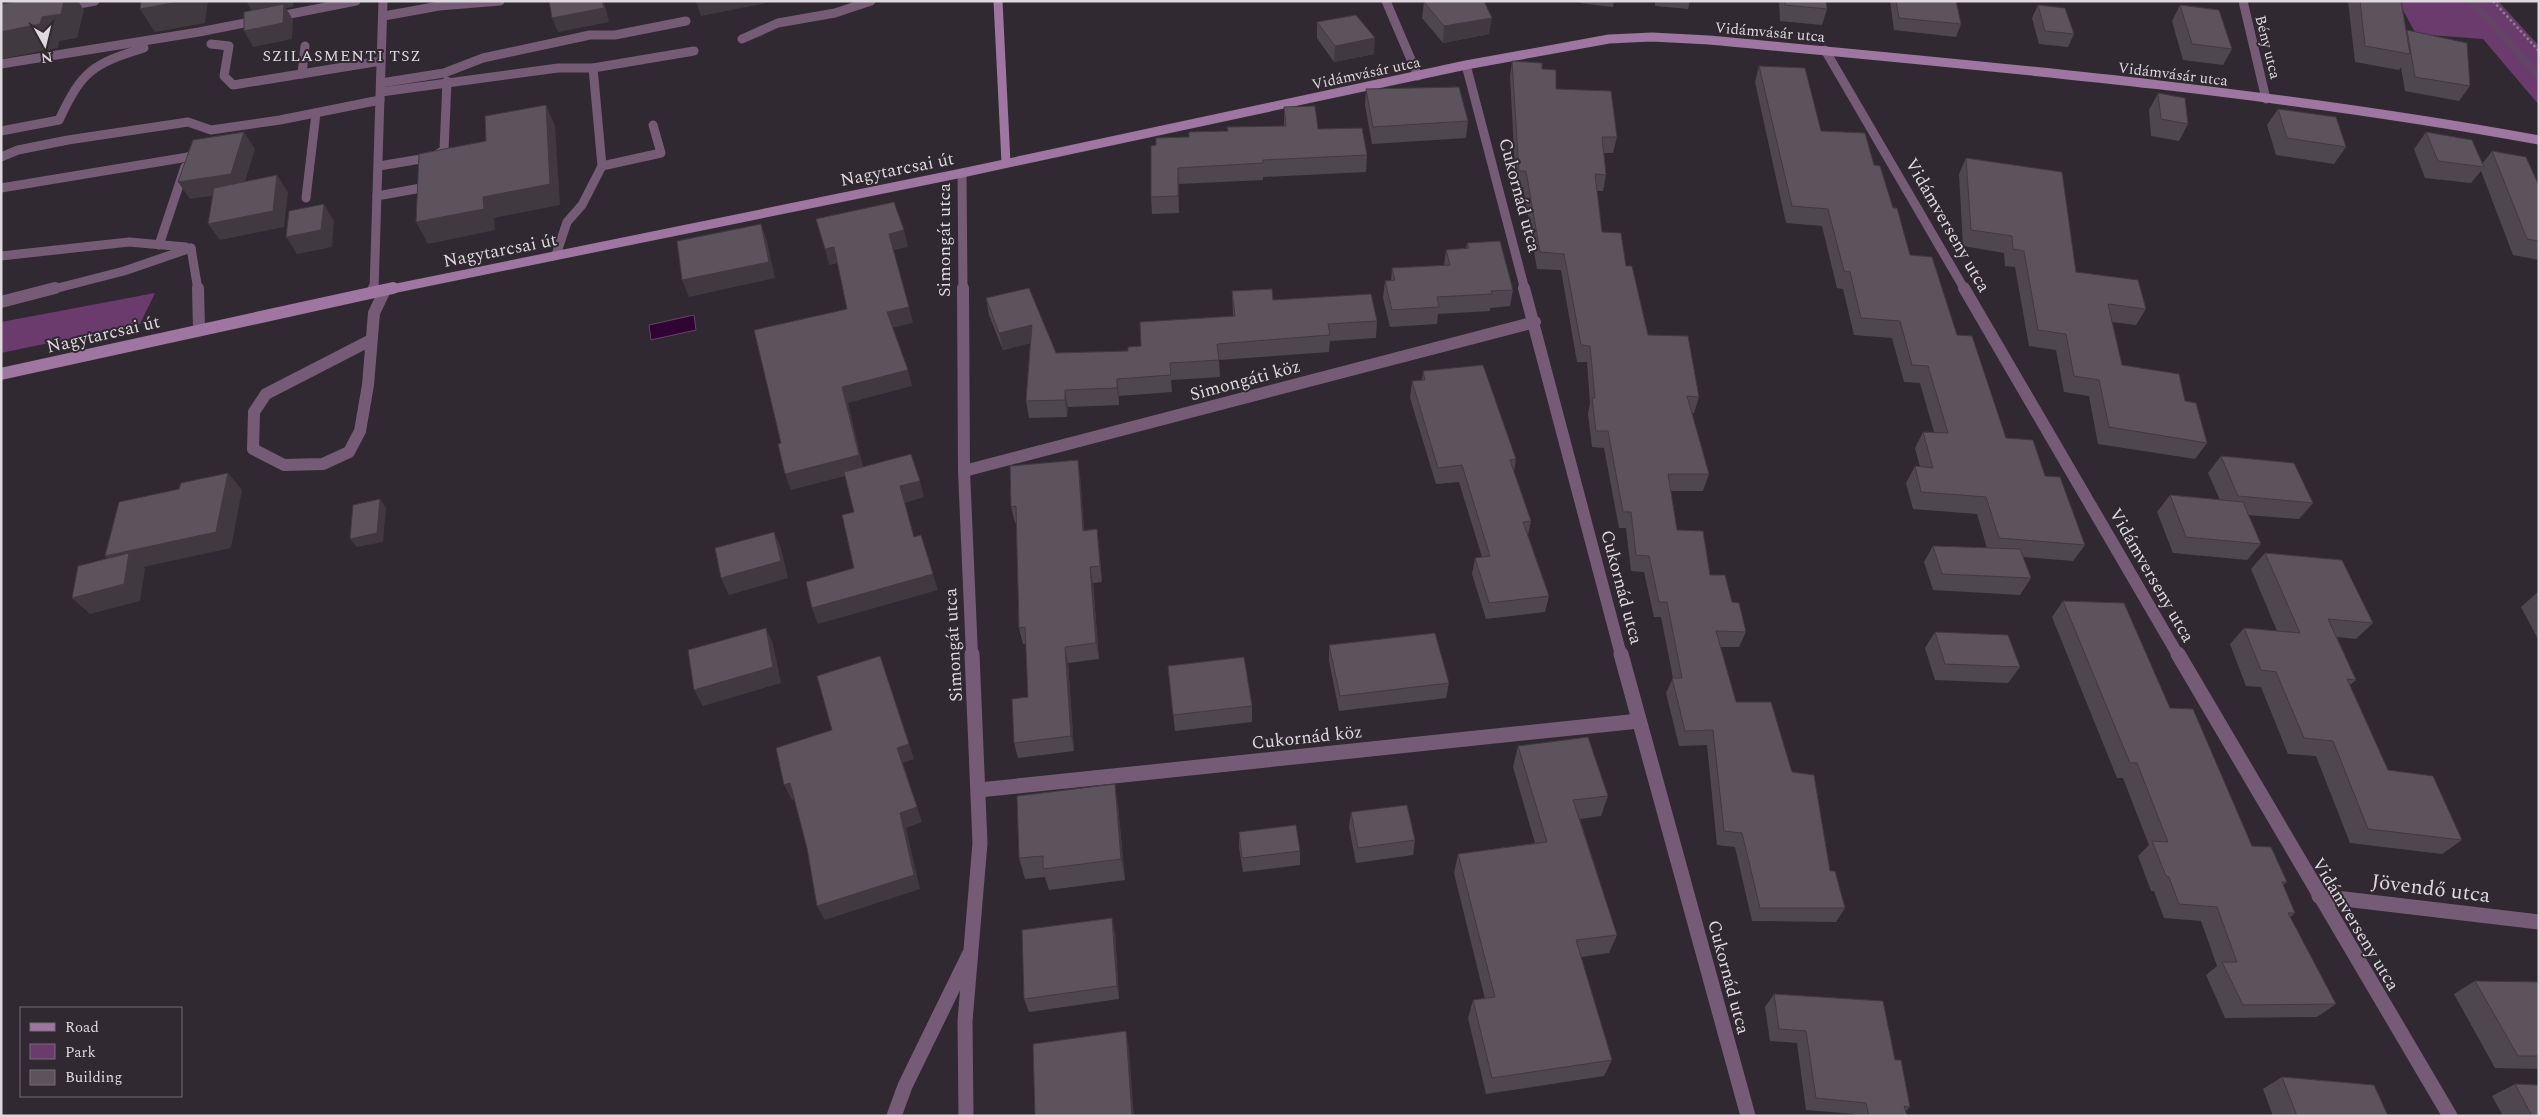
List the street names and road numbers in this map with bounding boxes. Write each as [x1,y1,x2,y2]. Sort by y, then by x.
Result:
street label: Bény utca [2248,13,2287,82]
street label: Vidámvásár utca [1714,16,1827,49]
street label: Vidámvásár utca [1310,51,1423,96]
street label: Vidámvásár utca [2117,56,2230,93]
street label: Cukornád utca [1491,135,1548,255]
street label: Nagytarcsai út [838,145,956,194]
street label: Vidámverseny utca [1898,153,1997,298]
street label: Simongát utca [931,183,958,297]
street label: Nagytarcsai út [441,226,559,275]
street label: Nagytarcsai út [44,308,162,361]
street label: Simongáti köz [1187,353,1304,408]
street label: Vidámverseny utca [2102,503,2201,648]
street label: Cukornád utca [1593,527,1650,647]
street label: Simongát utca [937,587,970,703]
street label: Cukornád köz [1250,718,1364,757]
street label: Vidámverseny utca [2305,852,2406,996]
street label: Jövendő utca [2370,866,2493,912]
street label: Cukornád utca [1700,917,1757,1037]

